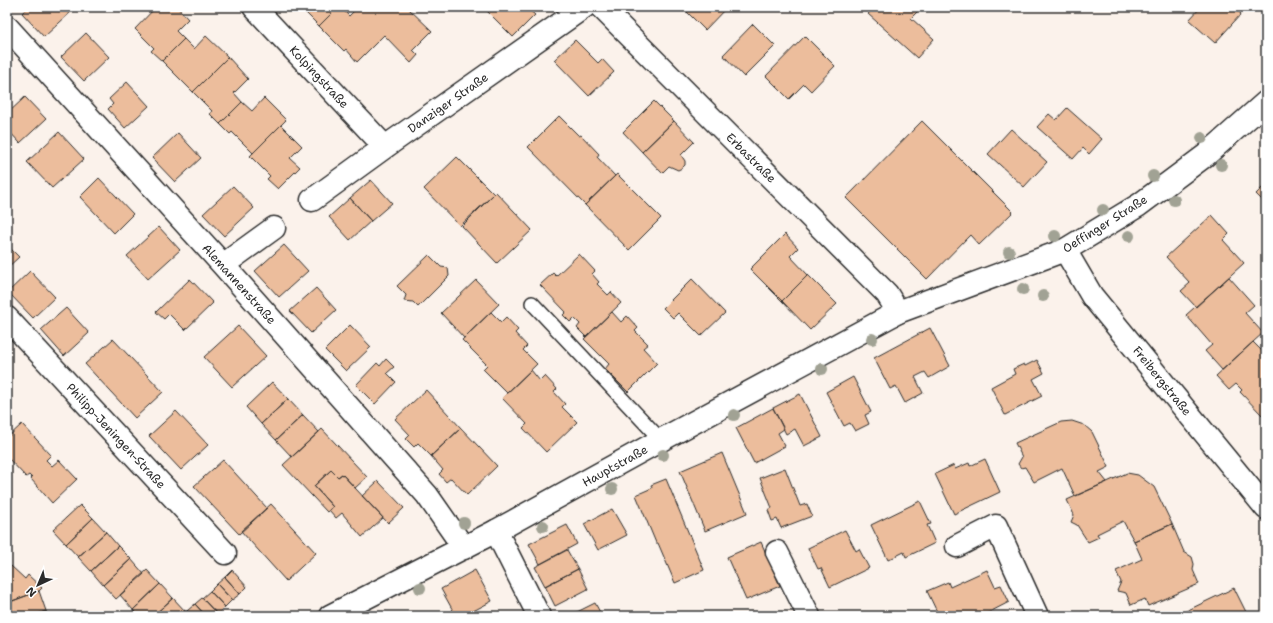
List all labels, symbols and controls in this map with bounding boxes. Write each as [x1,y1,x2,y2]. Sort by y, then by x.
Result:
street label: Kolpingstraße [286,42,352,112]
street label: Danziger Straße [405,69,492,137]
street label: Erbastraße [722,129,780,187]
street label: Oeffinger Straße [1060,191,1151,257]
street label: Alemannenstraße [199,240,280,328]
street label: Freibergstraße [1129,343,1195,419]
street label: Philipp-Jeningen-Straße [63,380,169,492]
street label: Hauptstraße [579,441,651,491]
north arrow [18,565,58,605]
text: N [23,583,40,600]

